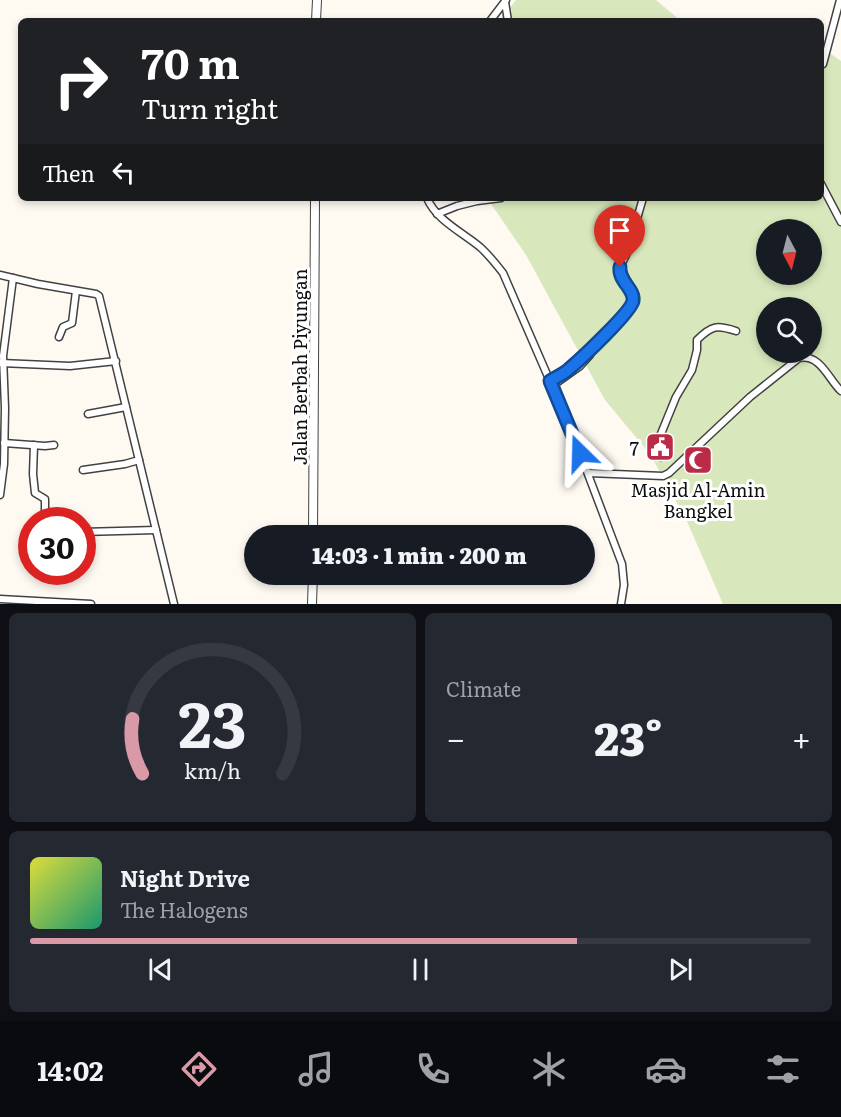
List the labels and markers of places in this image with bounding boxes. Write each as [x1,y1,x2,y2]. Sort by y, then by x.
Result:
pin [594,205,645,267]
public building icon: 7 [644,431,676,463]
place label: 7 [630,434,639,461]
mosque icon: Masjid Al-Amin Bangkel [682,444,714,476]
place label: Masjid Al-Amin Bangkel [631,476,766,524]

